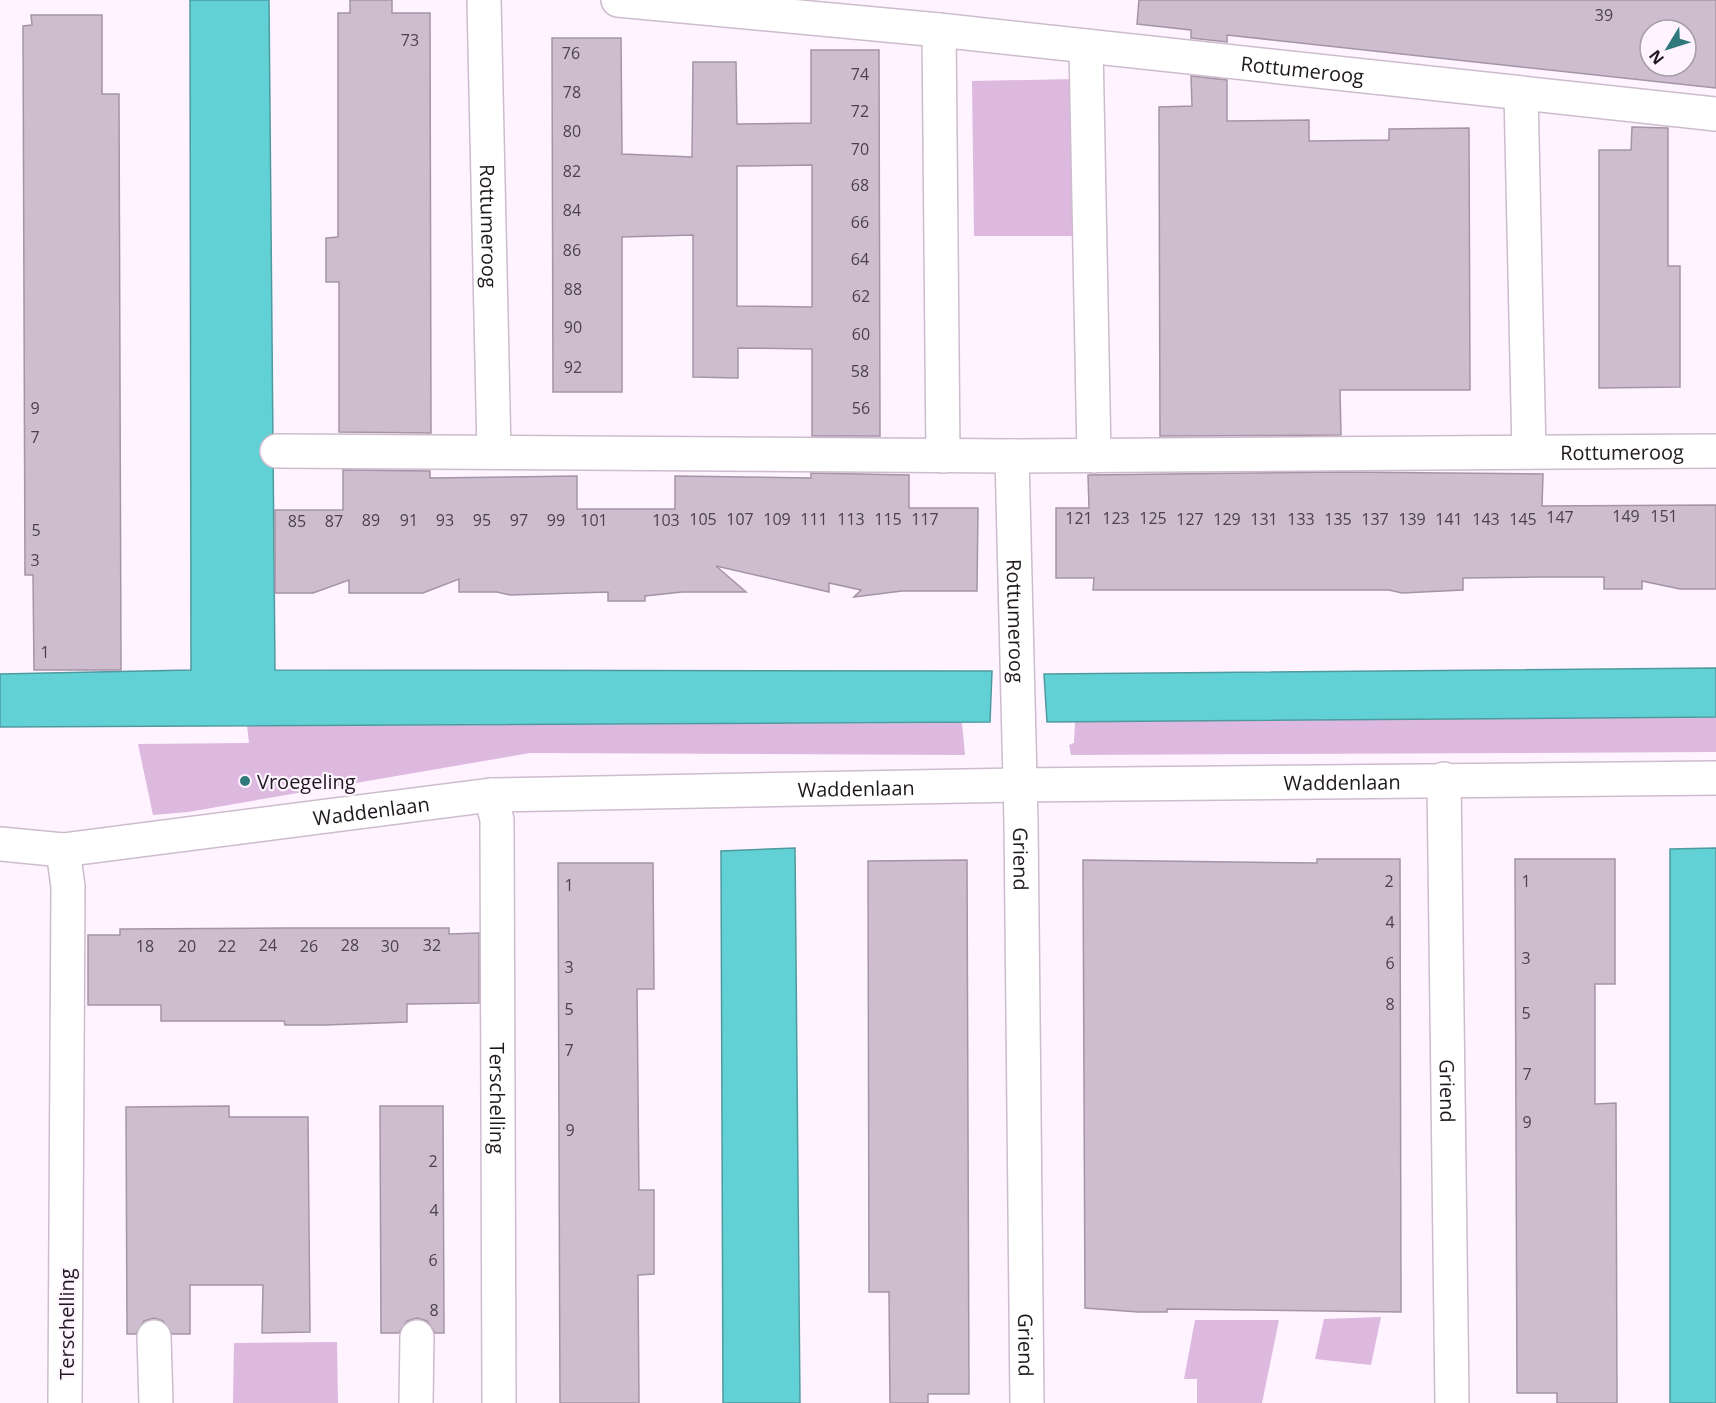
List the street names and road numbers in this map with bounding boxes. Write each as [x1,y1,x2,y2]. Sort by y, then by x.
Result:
street label: Rottumeroog [1240,49,1366,89]
street label: Rottumeroog [474,164,504,288]
street label: Rottumeroog [1560,438,1684,466]
street label: Rottumeroog [1001,559,1031,683]
street label: Waddenlaan [1283,768,1401,796]
street label: Waddenlaan [797,773,915,803]
street label: Waddenlaan [311,790,431,831]
street label: Griend [1008,827,1035,891]
street label: Terschelling [484,1043,512,1154]
street label: Griend [1434,1059,1462,1123]
street label: Terschelling [53,1268,80,1380]
street label: Griend [1013,1313,1040,1377]

